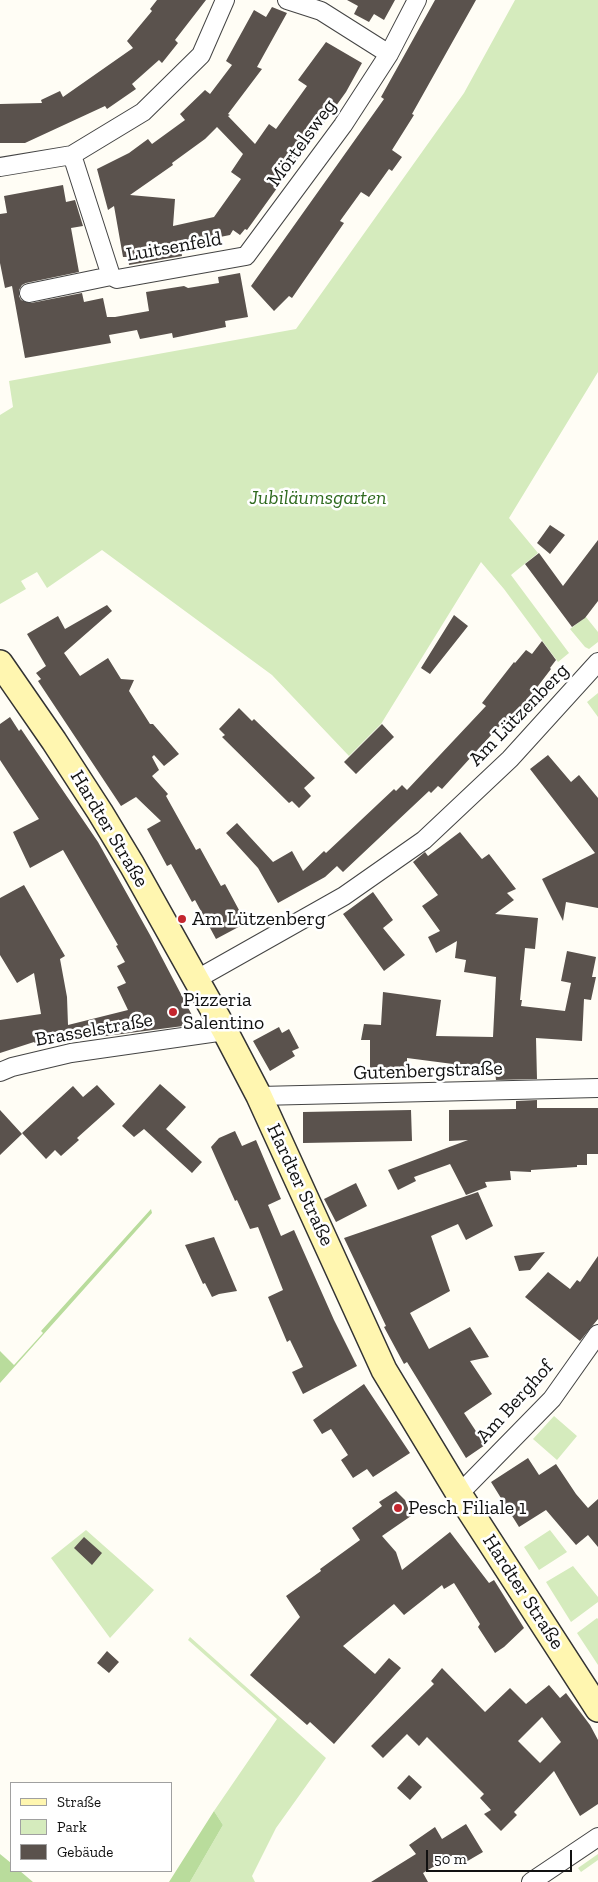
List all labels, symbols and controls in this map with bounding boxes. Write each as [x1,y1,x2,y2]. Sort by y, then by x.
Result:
street label: Mörtelsweg [262,95,342,191]
street label: Luitsenfeld [124,227,224,267]
park label: Jubiläumsgarten [250,486,386,510]
street label: Am Lützenberg [464,659,574,771]
street label: Hardter Straße [65,766,153,892]
place label: Am Lützenberg [192,907,326,931]
marker: Am Lützenberg [176,913,188,925]
place label: Pizzeria Salentino [183,988,264,1035]
marker: Pizzeria Salentino [167,1006,179,1018]
street label: Brasselstraße [33,1008,155,1052]
street label: Gutenbergstraße [353,1056,503,1086]
street label: Hardter Straße [261,1120,339,1250]
street label: Am Berghof [471,1356,559,1448]
place label: Pesch Filiale 1 [408,1496,526,1520]
marker: Pesch Filiale 1 [392,1502,404,1514]
street label: Hardter Straße [477,1530,569,1654]
legend [10,1782,172,1872]
text: Straße [57,1793,101,1811]
text: Park [57,1818,87,1836]
scale bar [428,1840,574,1872]
text: Gebäude [57,1843,113,1861]
text: 50 m [434,1850,467,1868]

